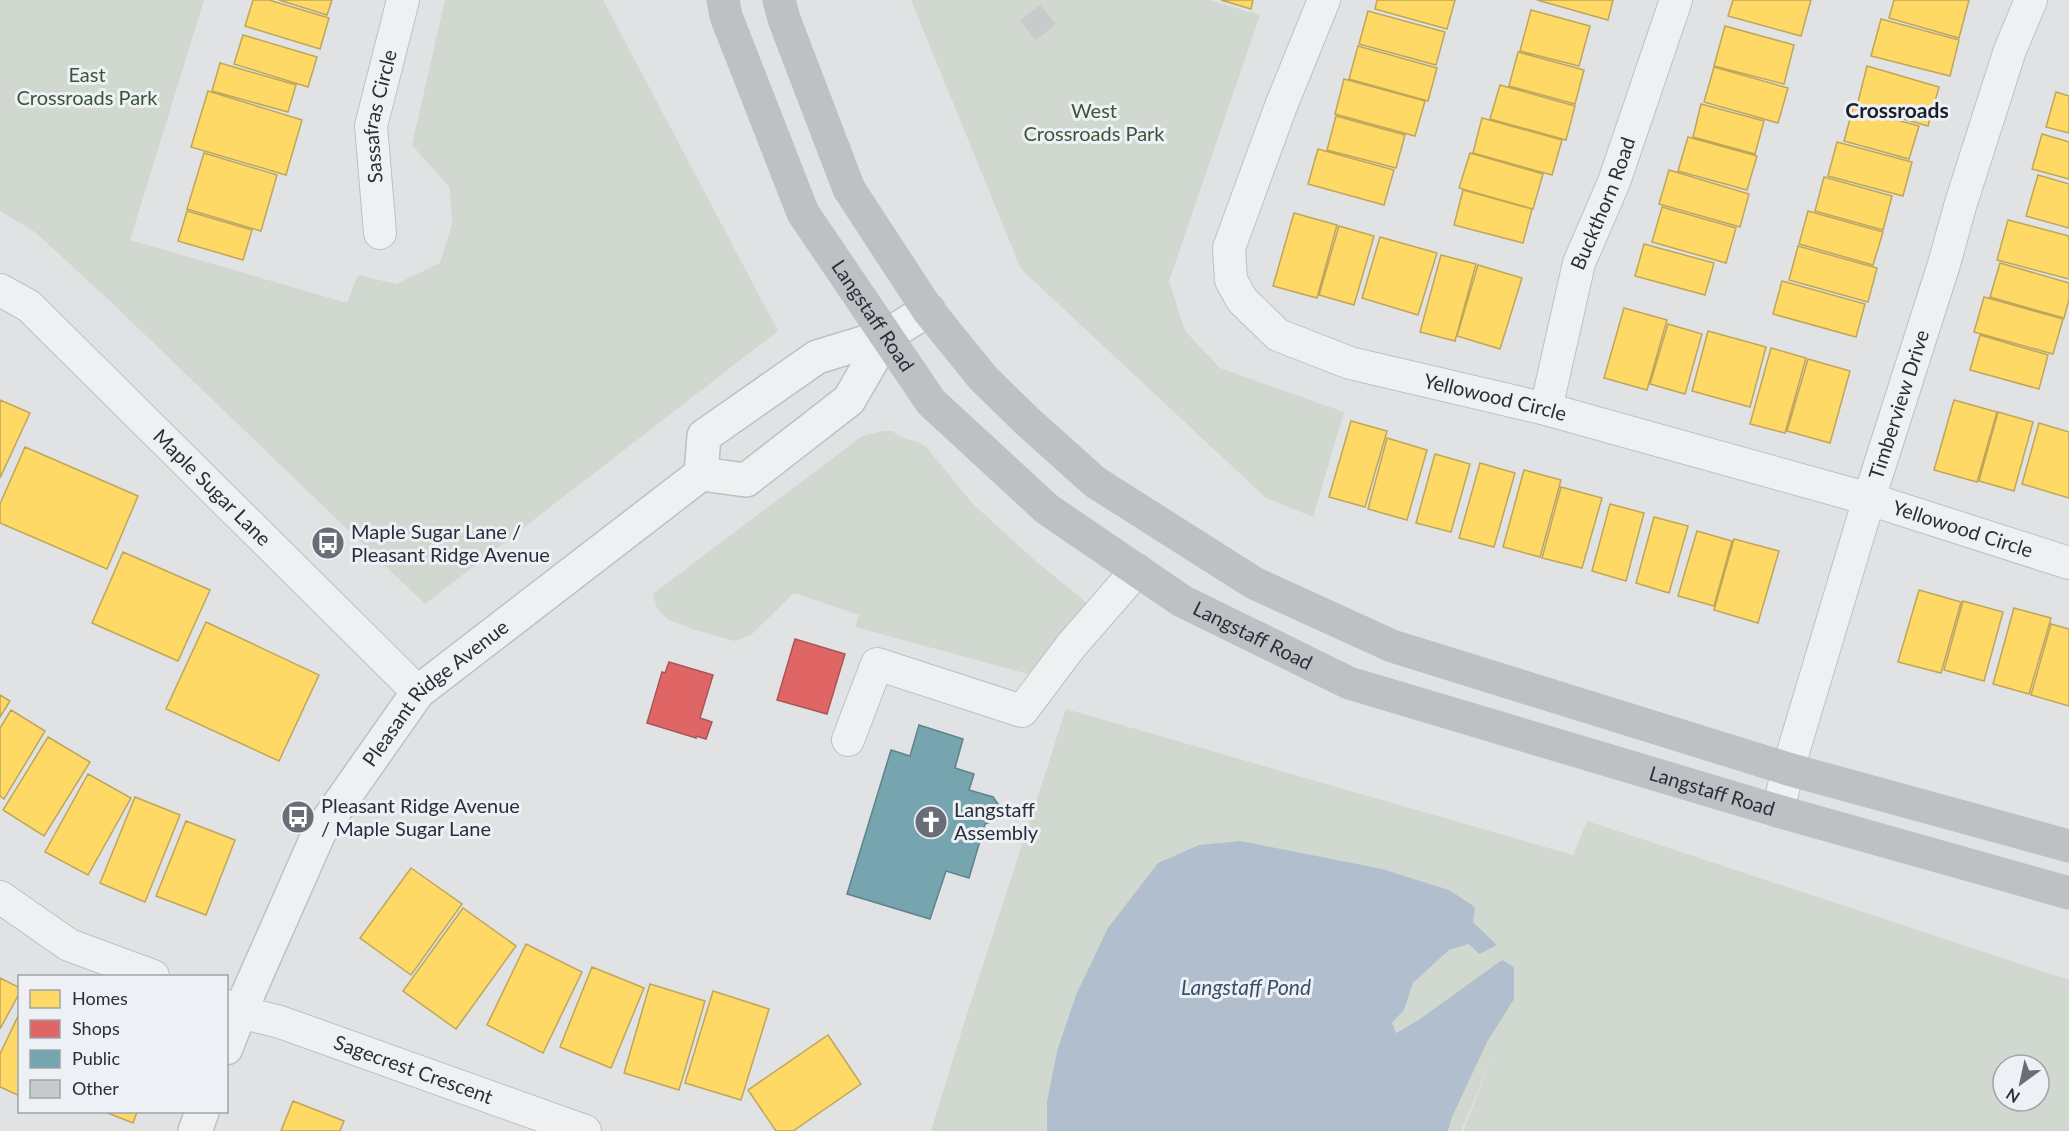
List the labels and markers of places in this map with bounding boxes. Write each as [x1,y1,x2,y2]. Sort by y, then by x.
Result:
place label: Maple Sugar Lane / Pleasant Ridge Avenue [351,519,550,566]
bus stop icon: Maple Sugar Lane / Pleasant Ridge Avenue [310,525,346,561]
place label: Pleasant Ridge Avenue / Maple Sugar Lane [321,793,520,840]
place label: Langstaff Assembly [954,797,1039,844]
bus stop icon: Pleasant Ridge Avenue / Maple Sugar Lane [280,799,316,835]
church icon: Langstaff Assembly [913,804,949,840]

